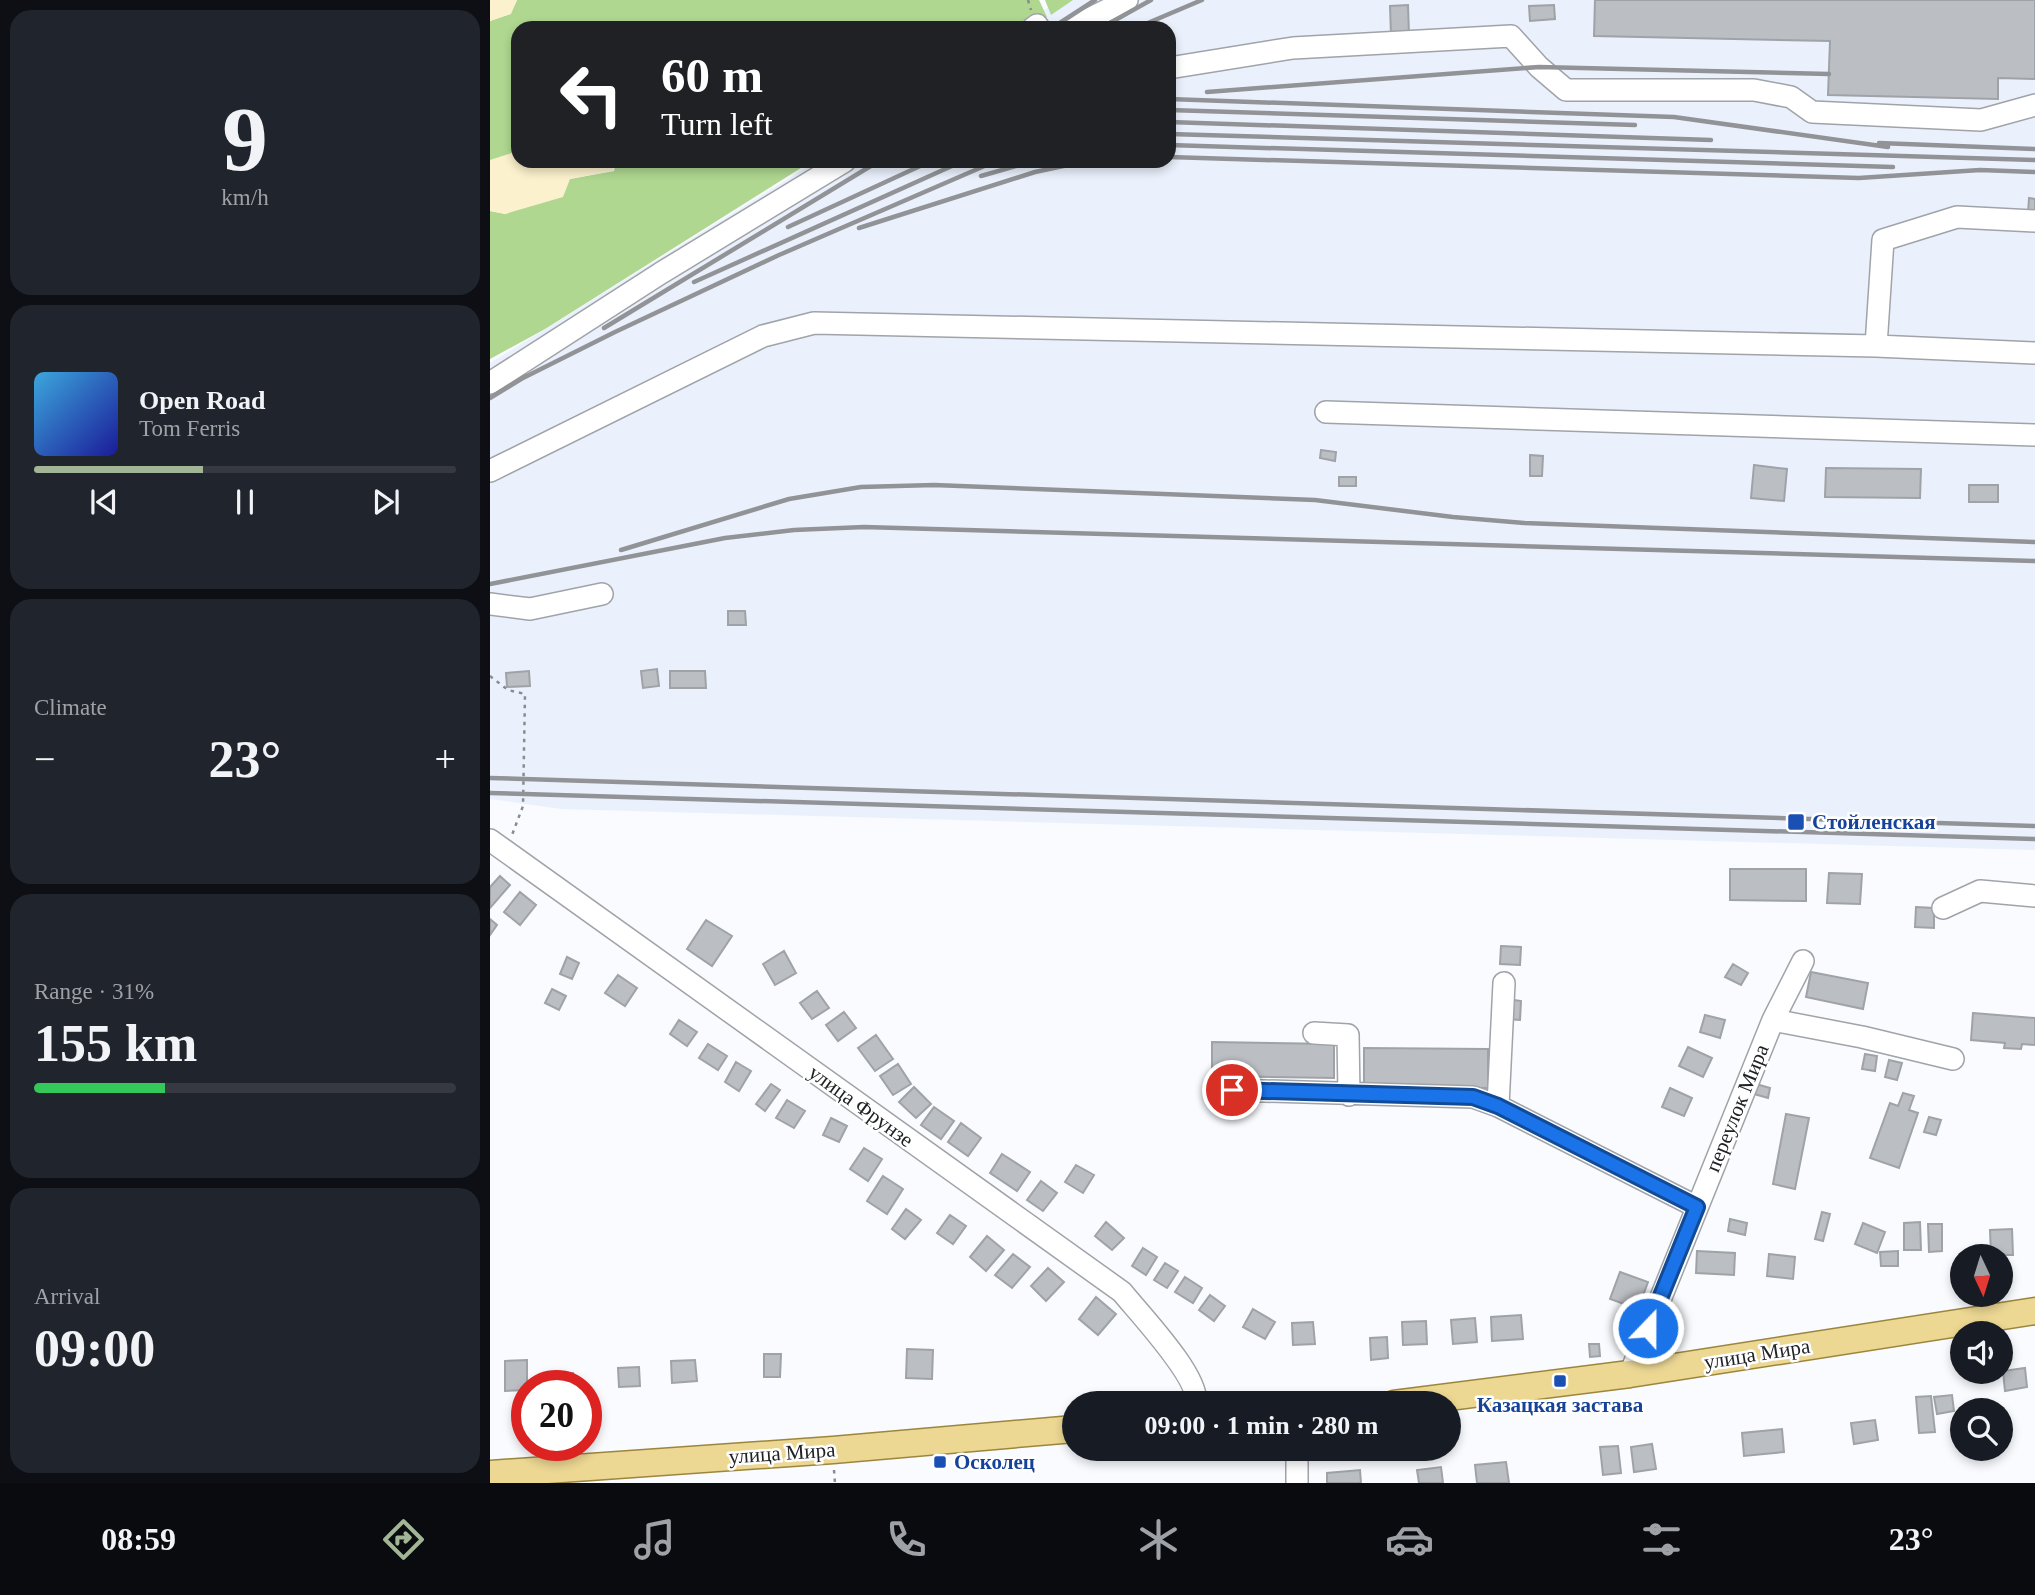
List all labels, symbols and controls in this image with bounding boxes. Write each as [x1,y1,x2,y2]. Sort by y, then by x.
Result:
text: 60 m [661,48,763,103]
icon: left [546,49,637,140]
text: 9 [222,89,268,190]
text: Turn left [661,106,773,142]
text: km/h [221,185,269,210]
text: Open Road [139,386,265,415]
text: Tom Ferris [139,416,240,441]
icon: previous [85,483,123,521]
icon: pause [226,483,264,521]
icon: next [367,483,405,521]
text: Climate [34,695,107,720]
text: 23° [209,731,281,788]
text: − [34,738,55,780]
text: + [435,738,456,780]
place label: Стойленская [1812,810,1936,834]
marker: Стойленская [1786,812,1806,832]
text: Range · 31% [34,979,154,1004]
text: 155 km [34,1015,197,1072]
street label: переулок Мира [1700,1040,1774,1175]
street label: улица Фрунзе [804,1060,918,1152]
pin [1202,1060,1262,1120]
icon: arrive [1213,1071,1251,1109]
north arrow [1950,1244,2012,1307]
map controls [1950,1244,2013,1461]
text: Arrival [34,1284,100,1309]
position arrow [1611,1291,1685,1365]
text: 09:00 [34,1320,155,1377]
button: sound [1950,1321,2013,1384]
street label: улица Мира [1702,1334,1812,1374]
speed limit sign: 20 [511,1370,602,1461]
marker: Казацкая застава [1552,1373,1568,1389]
place label: Казацкая застава [1477,1393,1644,1417]
button: search [1950,1398,2013,1461]
text: 09:00 · 1 min · 280 m [1145,1411,1379,1440]
street label: улица Мира [728,1437,837,1469]
place label: Осколец [954,1450,1035,1474]
marker: Осколец [932,1454,948,1470]
icon: directions [379,1515,428,1564]
icon: music [630,1515,679,1564]
icon: phone [882,1515,931,1564]
icon: climate [1134,1515,1183,1564]
icon: car [1385,1515,1434,1564]
icon: filters [1637,1515,1686,1564]
text: 08:59 [101,1521,176,1557]
text: 23° [1889,1521,1934,1557]

